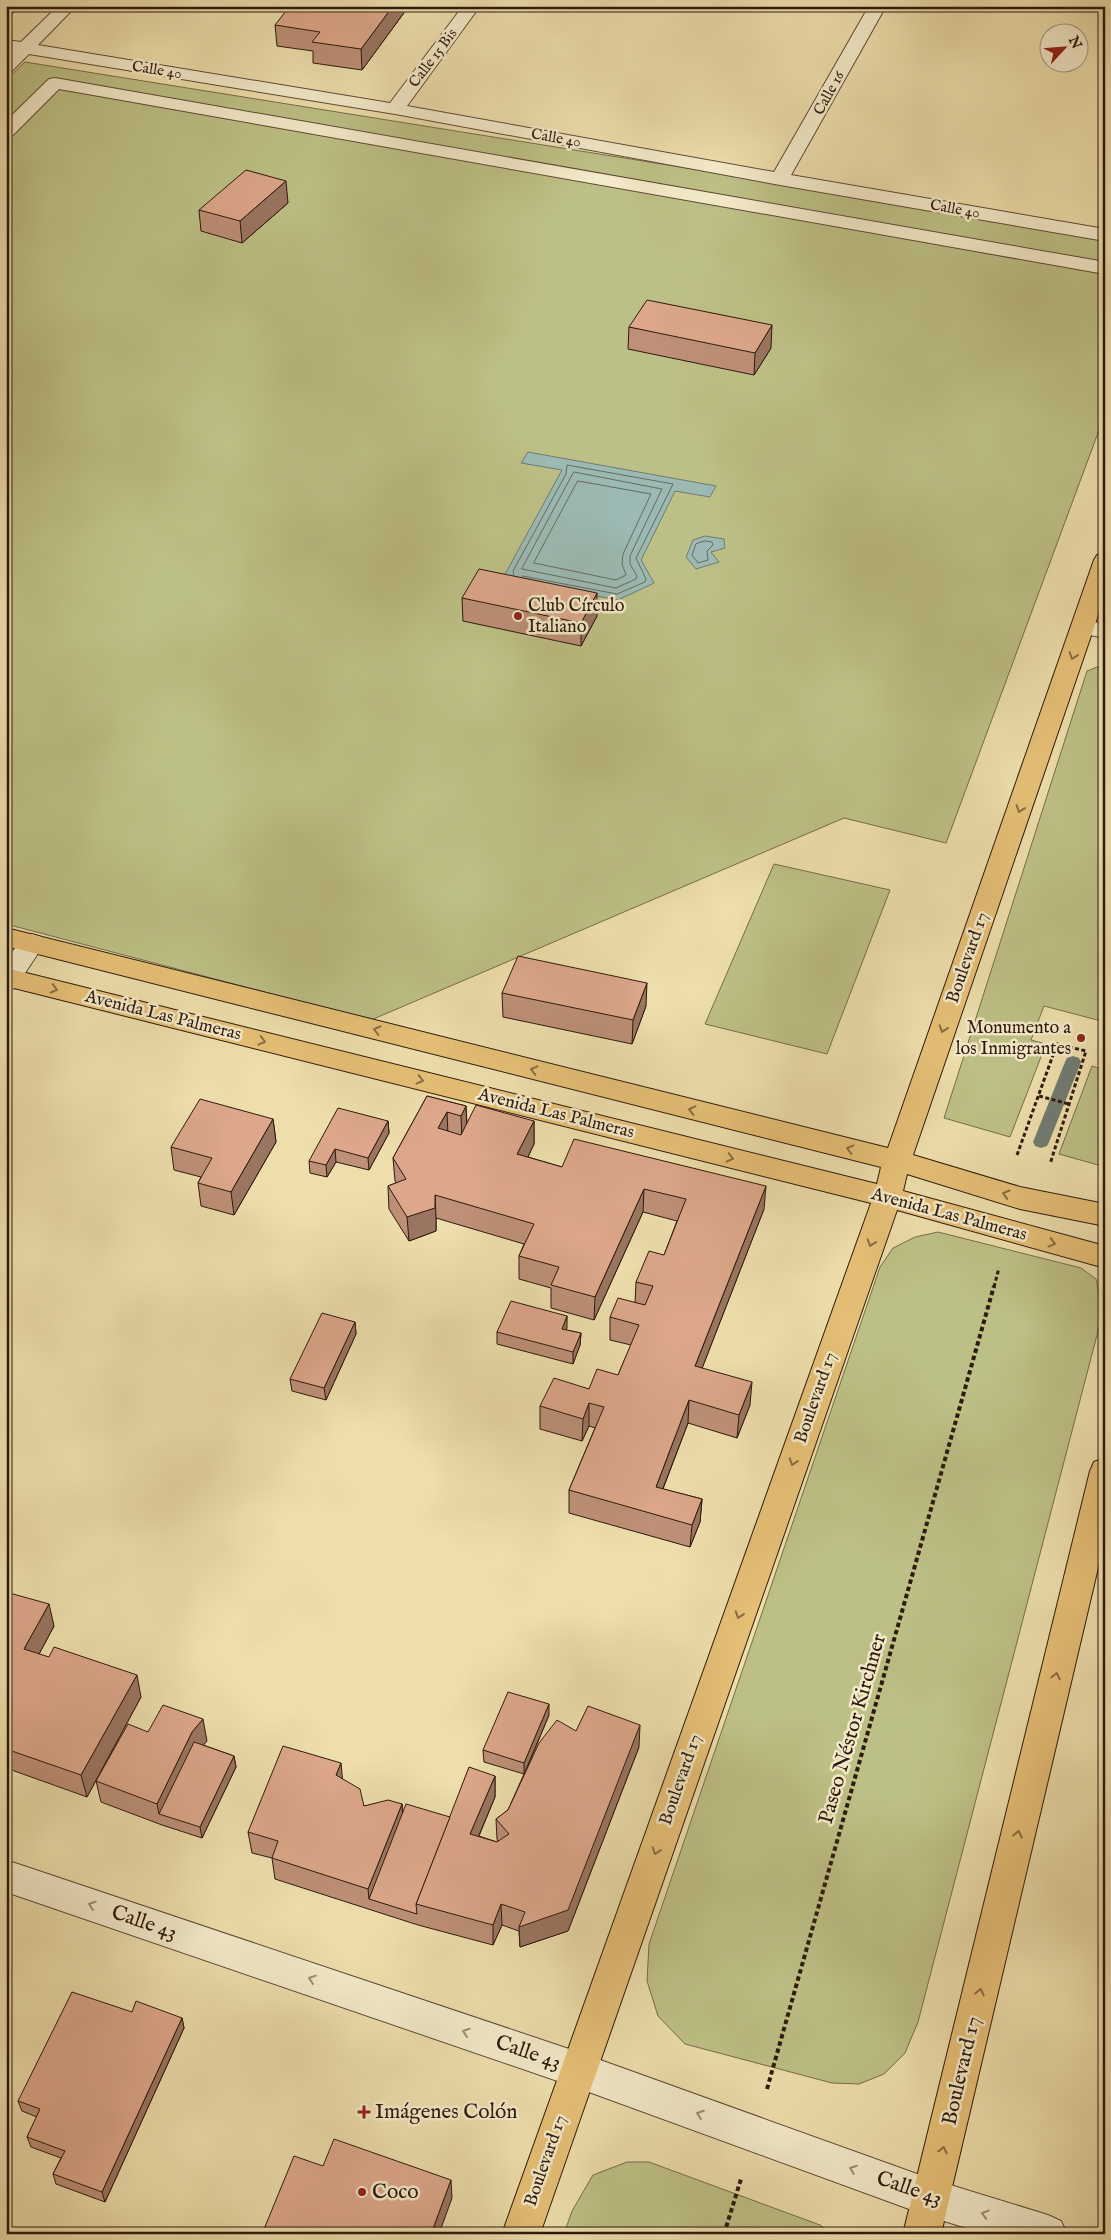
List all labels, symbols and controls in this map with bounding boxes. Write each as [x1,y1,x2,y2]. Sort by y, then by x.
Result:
north arrow [1038,22,1088,72]
street label: Calle 15 Bis [405,25,461,91]
text: N [1064,32,1086,52]
street label: Calle 40 [131,57,183,83]
street label: Calle 16 [809,67,849,118]
street label: Calle 40 [530,124,582,152]
street label: Calle 40 [929,195,981,223]
place label: Club Círculo Italiano [528,595,625,639]
marker: Club Círculo Italiano [512,610,524,622]
one-way arrow [1069,651,1079,660]
one-way arrow [1016,805,1026,813]
street label: Boulevard 17 [942,909,994,1007]
one-way arrow [49,983,57,993]
street label: Avenida Las Palmeras [82,985,244,1047]
place label: Monumento a los Inmigrantes [956,1017,1071,1061]
one-way arrow [939,1024,949,1033]
one-way arrow [372,1025,381,1036]
marker: Monumento a los Inmigrantes [1075,1032,1087,1044]
one-way arrow [258,1035,266,1045]
one-way arrow [530,1065,539,1076]
one-way arrow [415,1074,424,1085]
street label: Avenida Las Palmeras [475,1083,637,1145]
one-way arrow [688,1105,697,1116]
one-way arrow [845,1144,854,1155]
one-way arrow [726,1152,734,1162]
street label: Avenida Las Palmeras [868,1183,1029,1247]
one-way arrow [1002,1189,1010,1199]
one-way arrow [1048,1237,1056,1248]
one-way arrow [867,1238,877,1247]
street label: Boulevard 17 [790,1349,842,1447]
one-way arrow [789,1457,799,1466]
one-way arrow [735,1611,745,1619]
street label: Paseo Néstor Kirchner [813,1631,893,1827]
one-way arrow [1050,1672,1061,1681]
street label: Boulevard 17 [655,1731,707,1829]
one-way arrow [1012,1830,1023,1839]
one-way arrow [652,1846,662,1855]
street label: Calle 43 [108,1899,180,1947]
one-way arrow [88,1901,97,1911]
one-way arrow [308,1975,317,1985]
one-way arrow [975,1989,985,1997]
street label: Boulevard 17 [936,2014,988,2128]
one-way arrow [462,2027,471,2037]
street label: Calle 43 [492,2029,564,2077]
place label: Imágenes Colón [375,2099,517,2126]
marker: Imágenes Colón [357,2105,371,2119]
one-way arrow [696,2110,705,2120]
street label: Boulevard 17 [520,2112,572,2210]
one-way arrow [937,2146,948,2155]
one-way arrow [849,2165,857,2175]
street label: Calle 43 [873,2165,945,2213]
place label: Coco [372,2179,419,2206]
marker: Coco [356,2186,368,2198]
one-way arrow [981,2210,989,2220]

